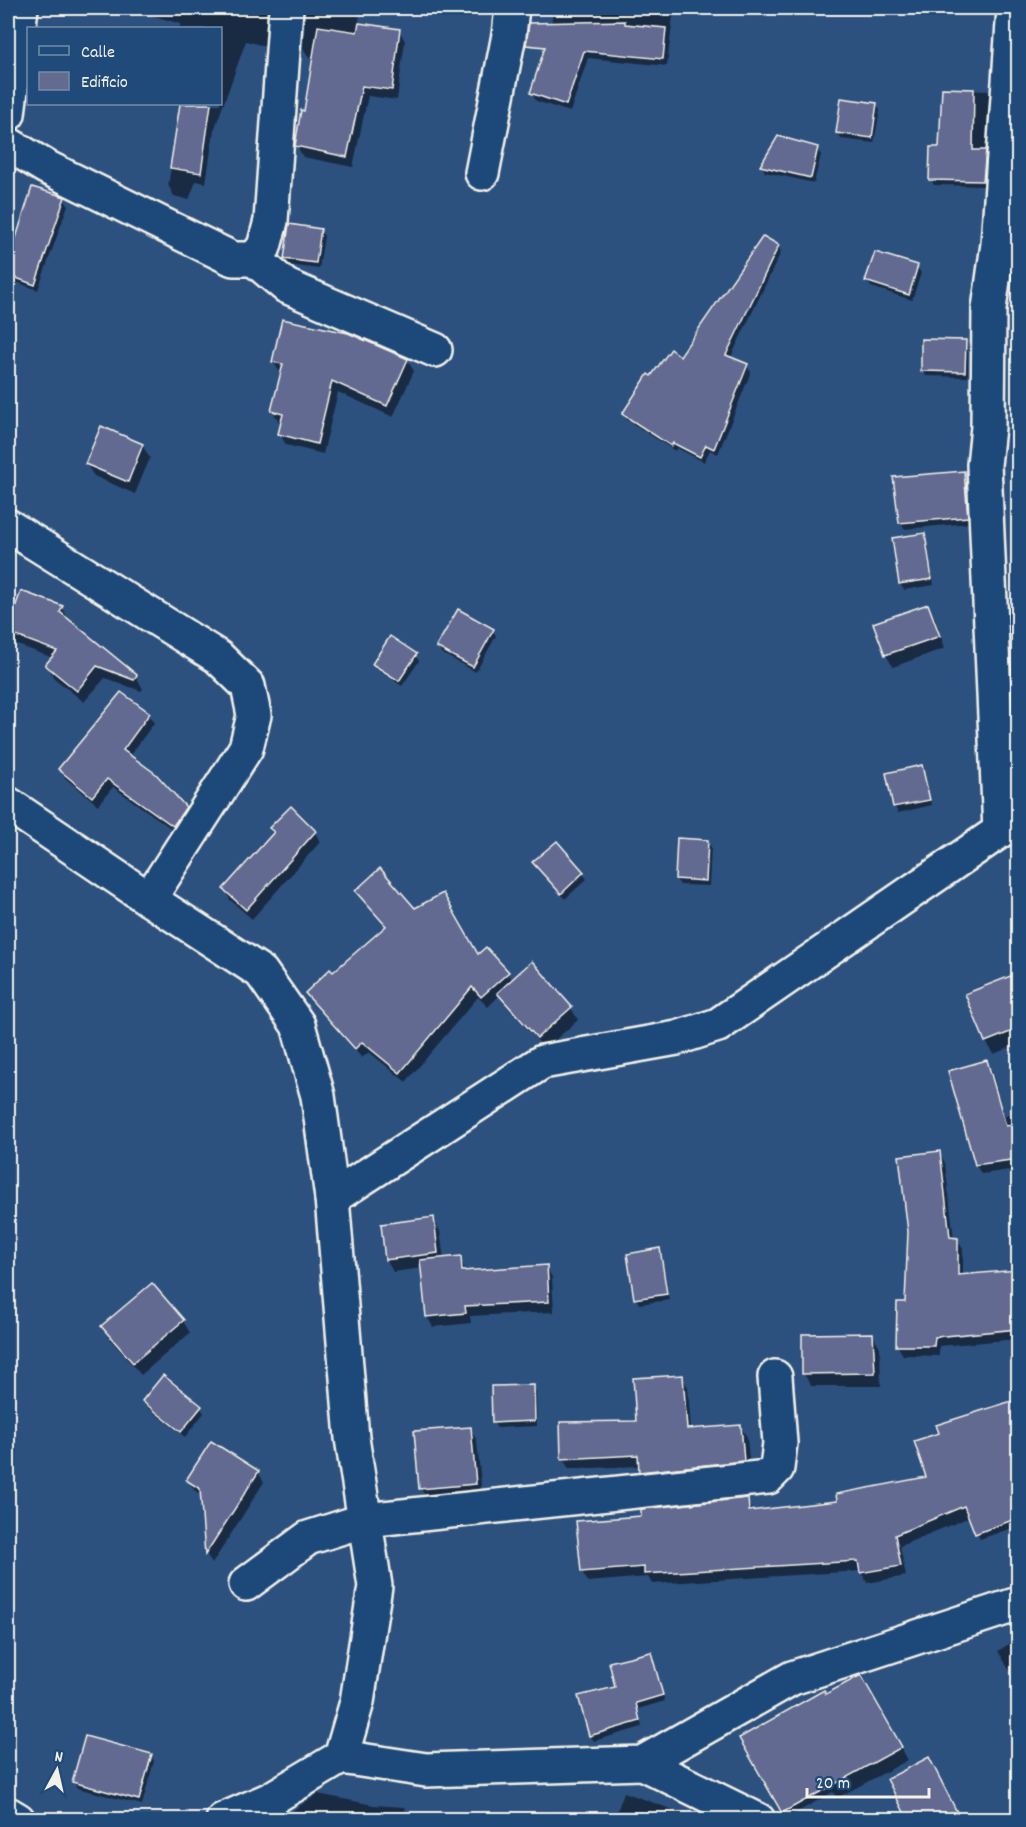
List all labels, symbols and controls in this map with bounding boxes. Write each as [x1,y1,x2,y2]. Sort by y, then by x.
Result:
legend [27,27,222,105]
text: Calle [81,41,115,66]
text: Edificio [81,71,128,96]
north arrow [27,1740,87,1800]
text: N [53,1746,64,1770]
scale bar [807,1761,928,1799]
text: 20 m [816,1772,850,1797]

